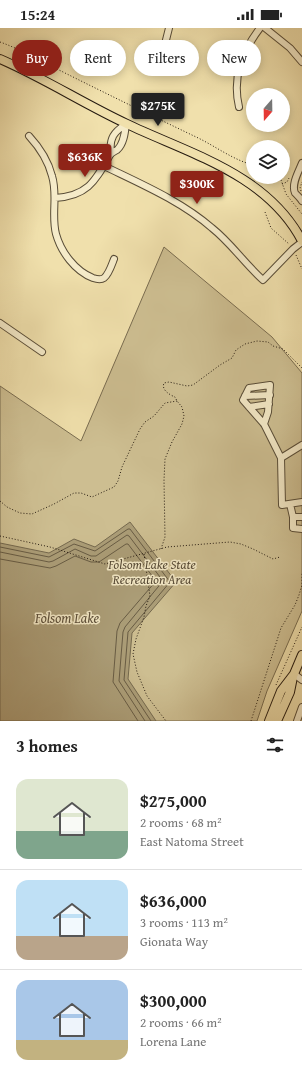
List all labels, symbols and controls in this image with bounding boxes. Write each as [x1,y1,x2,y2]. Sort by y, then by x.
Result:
text: 15:24 [20,4,55,25]
chip: Buy [12,40,62,76]
chip: Rent [70,40,126,76]
chip: Filters [134,40,199,76]
chip: New [207,40,261,76]
north arrow [246,88,290,132]
map controls [246,88,290,184]
pin: $275K [130,93,186,127]
text: $275K [140,96,176,115]
button: layers [246,140,290,184]
pin: $636K [57,144,113,178]
text: $636K [67,147,103,166]
pin: $300K [169,171,225,205]
text: $300K [179,174,215,193]
park label: Folsom Lake State Recreation Area [107,555,196,589]
water label: Folsom Lake [34,608,99,628]
text: 3 homes [16,733,78,758]
icon: filters [264,734,286,756]
text: $275,000 [140,788,206,813]
icon: home [48,795,96,843]
text: 2 rooms · 68 m² [140,813,222,832]
text: East Natoma Street [140,832,244,851]
text: $636,000 [140,888,206,913]
icon: home [48,896,96,944]
text: 3 rooms · 113 m² [140,913,228,932]
text: Gionata Way [140,932,208,951]
text: $300,000 [140,988,206,1013]
icon: home [48,996,96,1044]
text: 2 rooms · 66 m² [140,1013,222,1032]
text: Lorena Lane [140,1032,206,1051]

